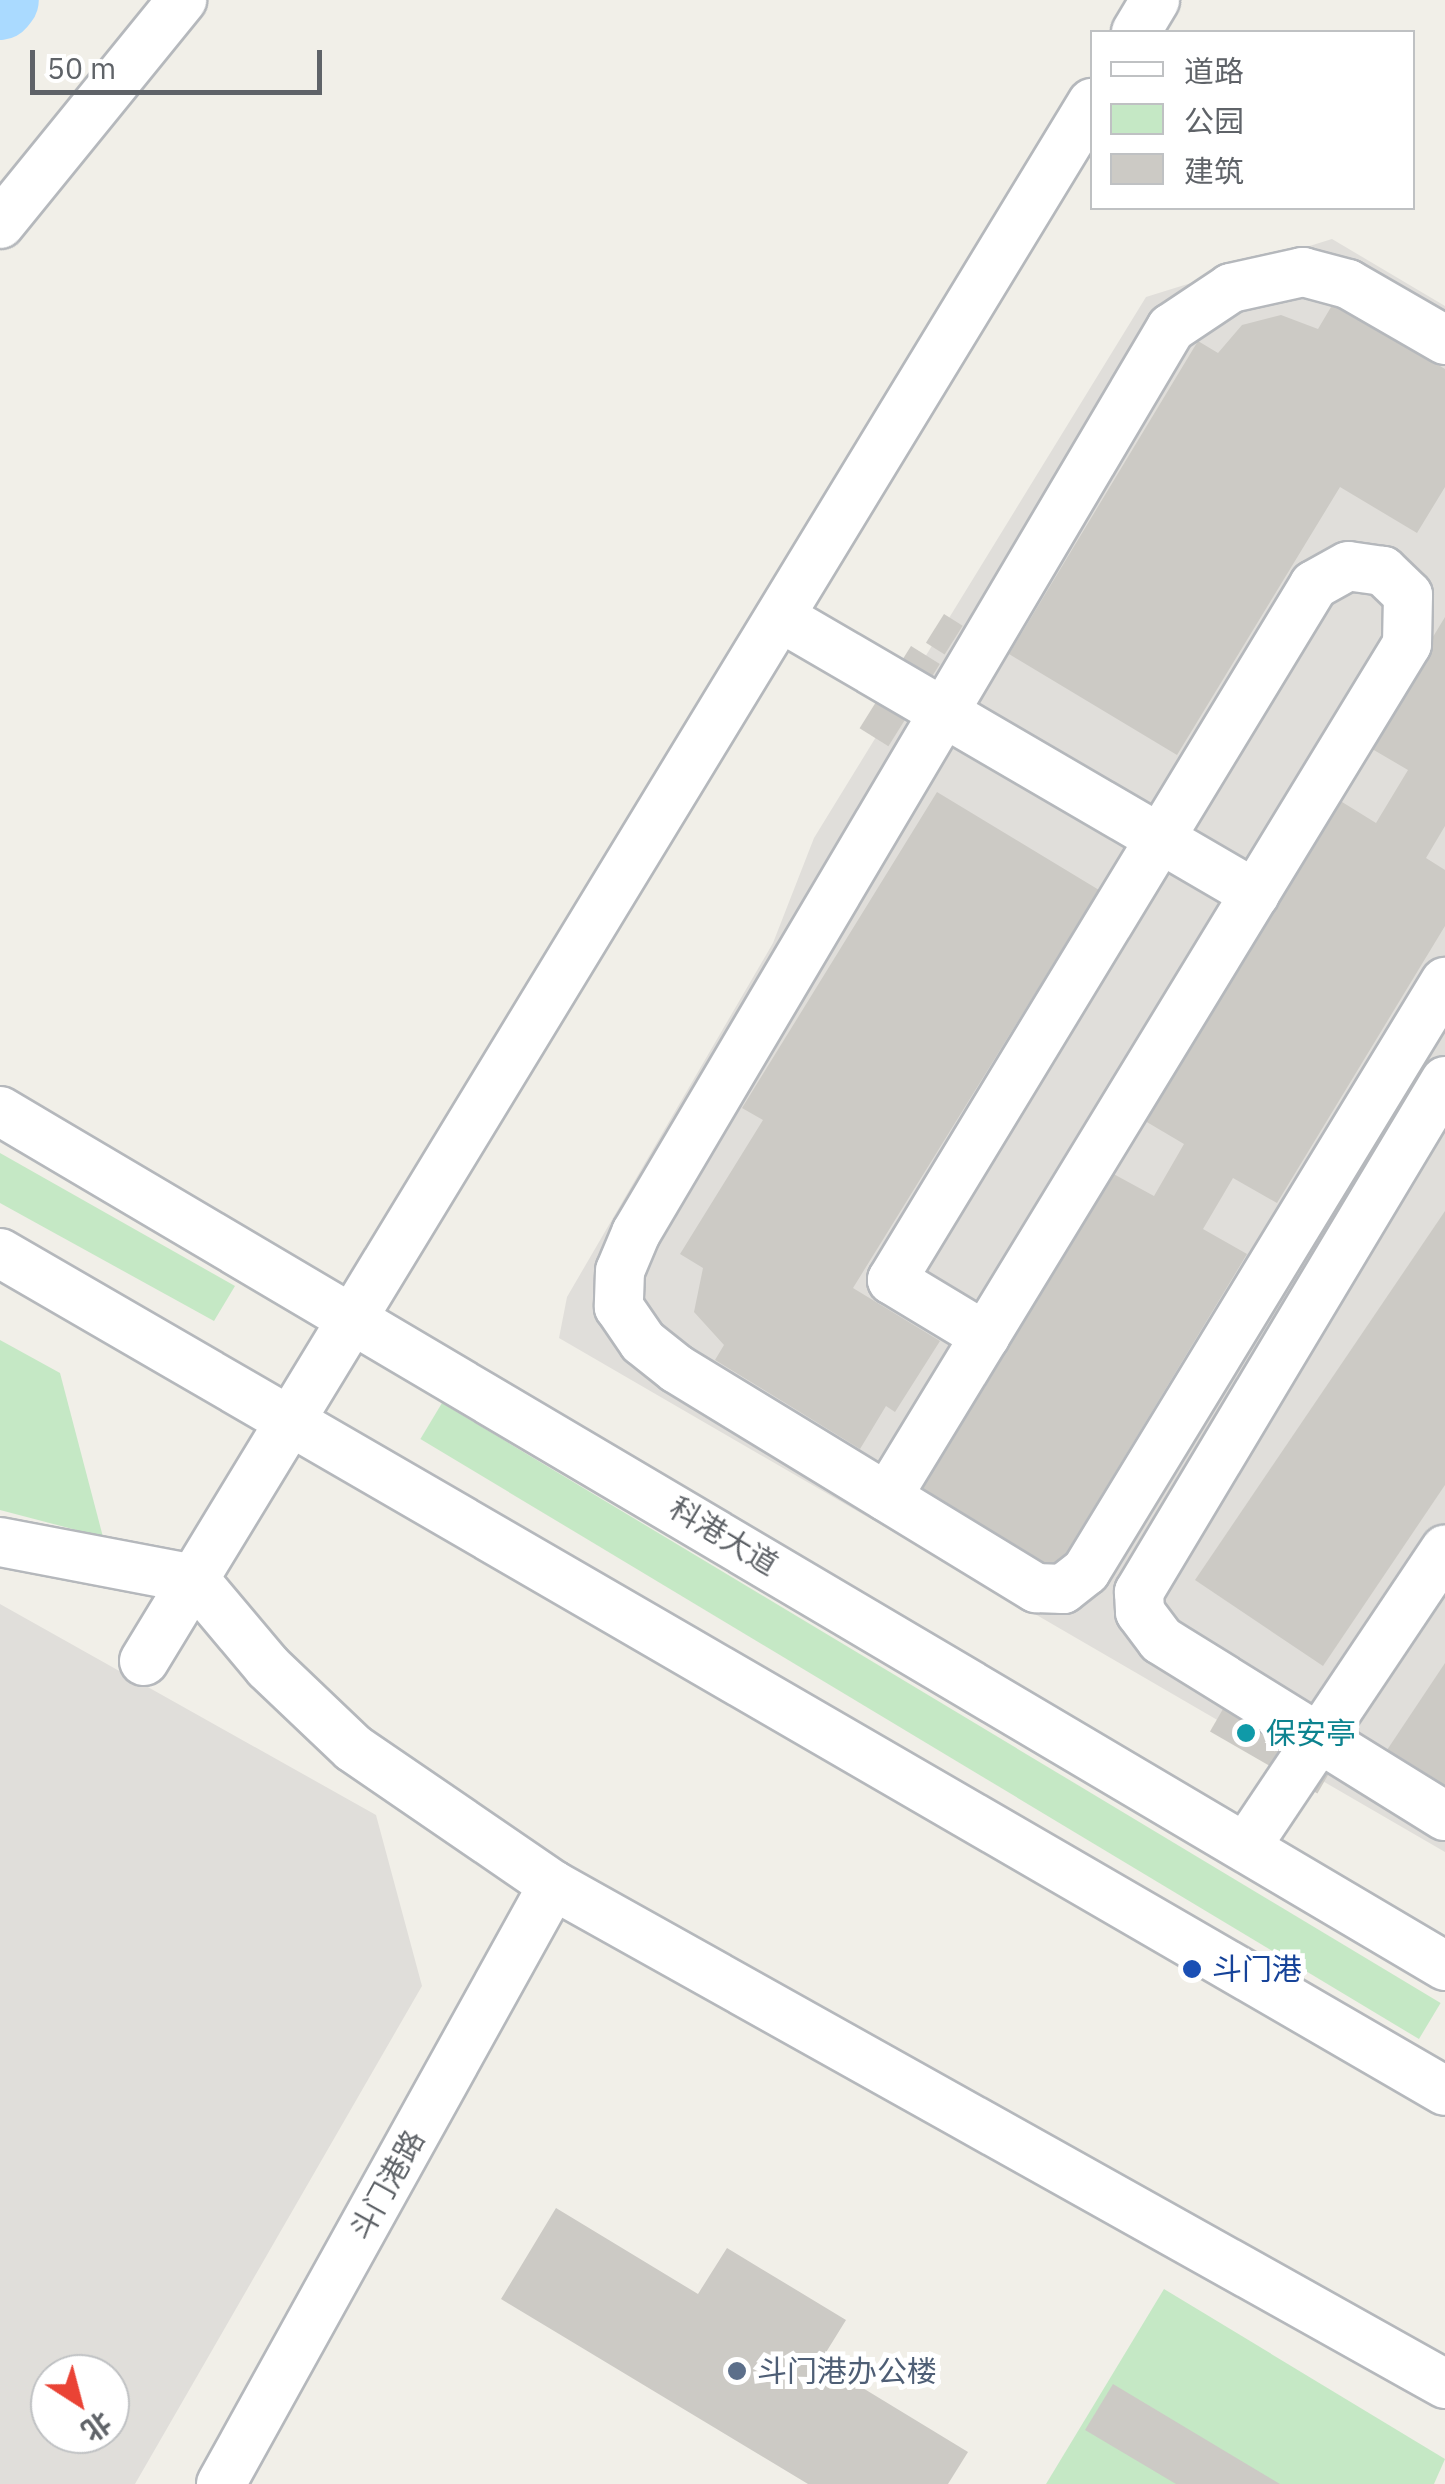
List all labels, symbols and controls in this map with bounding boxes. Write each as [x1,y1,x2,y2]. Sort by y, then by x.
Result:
scale bar [35,30,328,92]
legend [1090,30,1415,210]
text: 50 m [47,48,116,87]
text: 道路 [1184,51,1244,90]
text: 公园 [1184,101,1244,140]
text: 建筑 [1184,151,1244,190]
street label: 科港大道 [663,1490,785,1582]
place label: 保安亭 [1266,1715,1356,1751]
marker: 保安亭 [1235,1722,1257,1744]
place label: 斗门港 [1212,1951,1302,1987]
marker: 斗门港 [1181,1958,1203,1980]
street label: 斗门港路 [342,2124,432,2246]
place label: 斗门港办公楼 [757,2353,937,2389]
north arrow [30,2354,130,2454]
marker: 斗门港办公楼 [726,2360,748,2382]
text: 北 [75,2404,119,2450]

